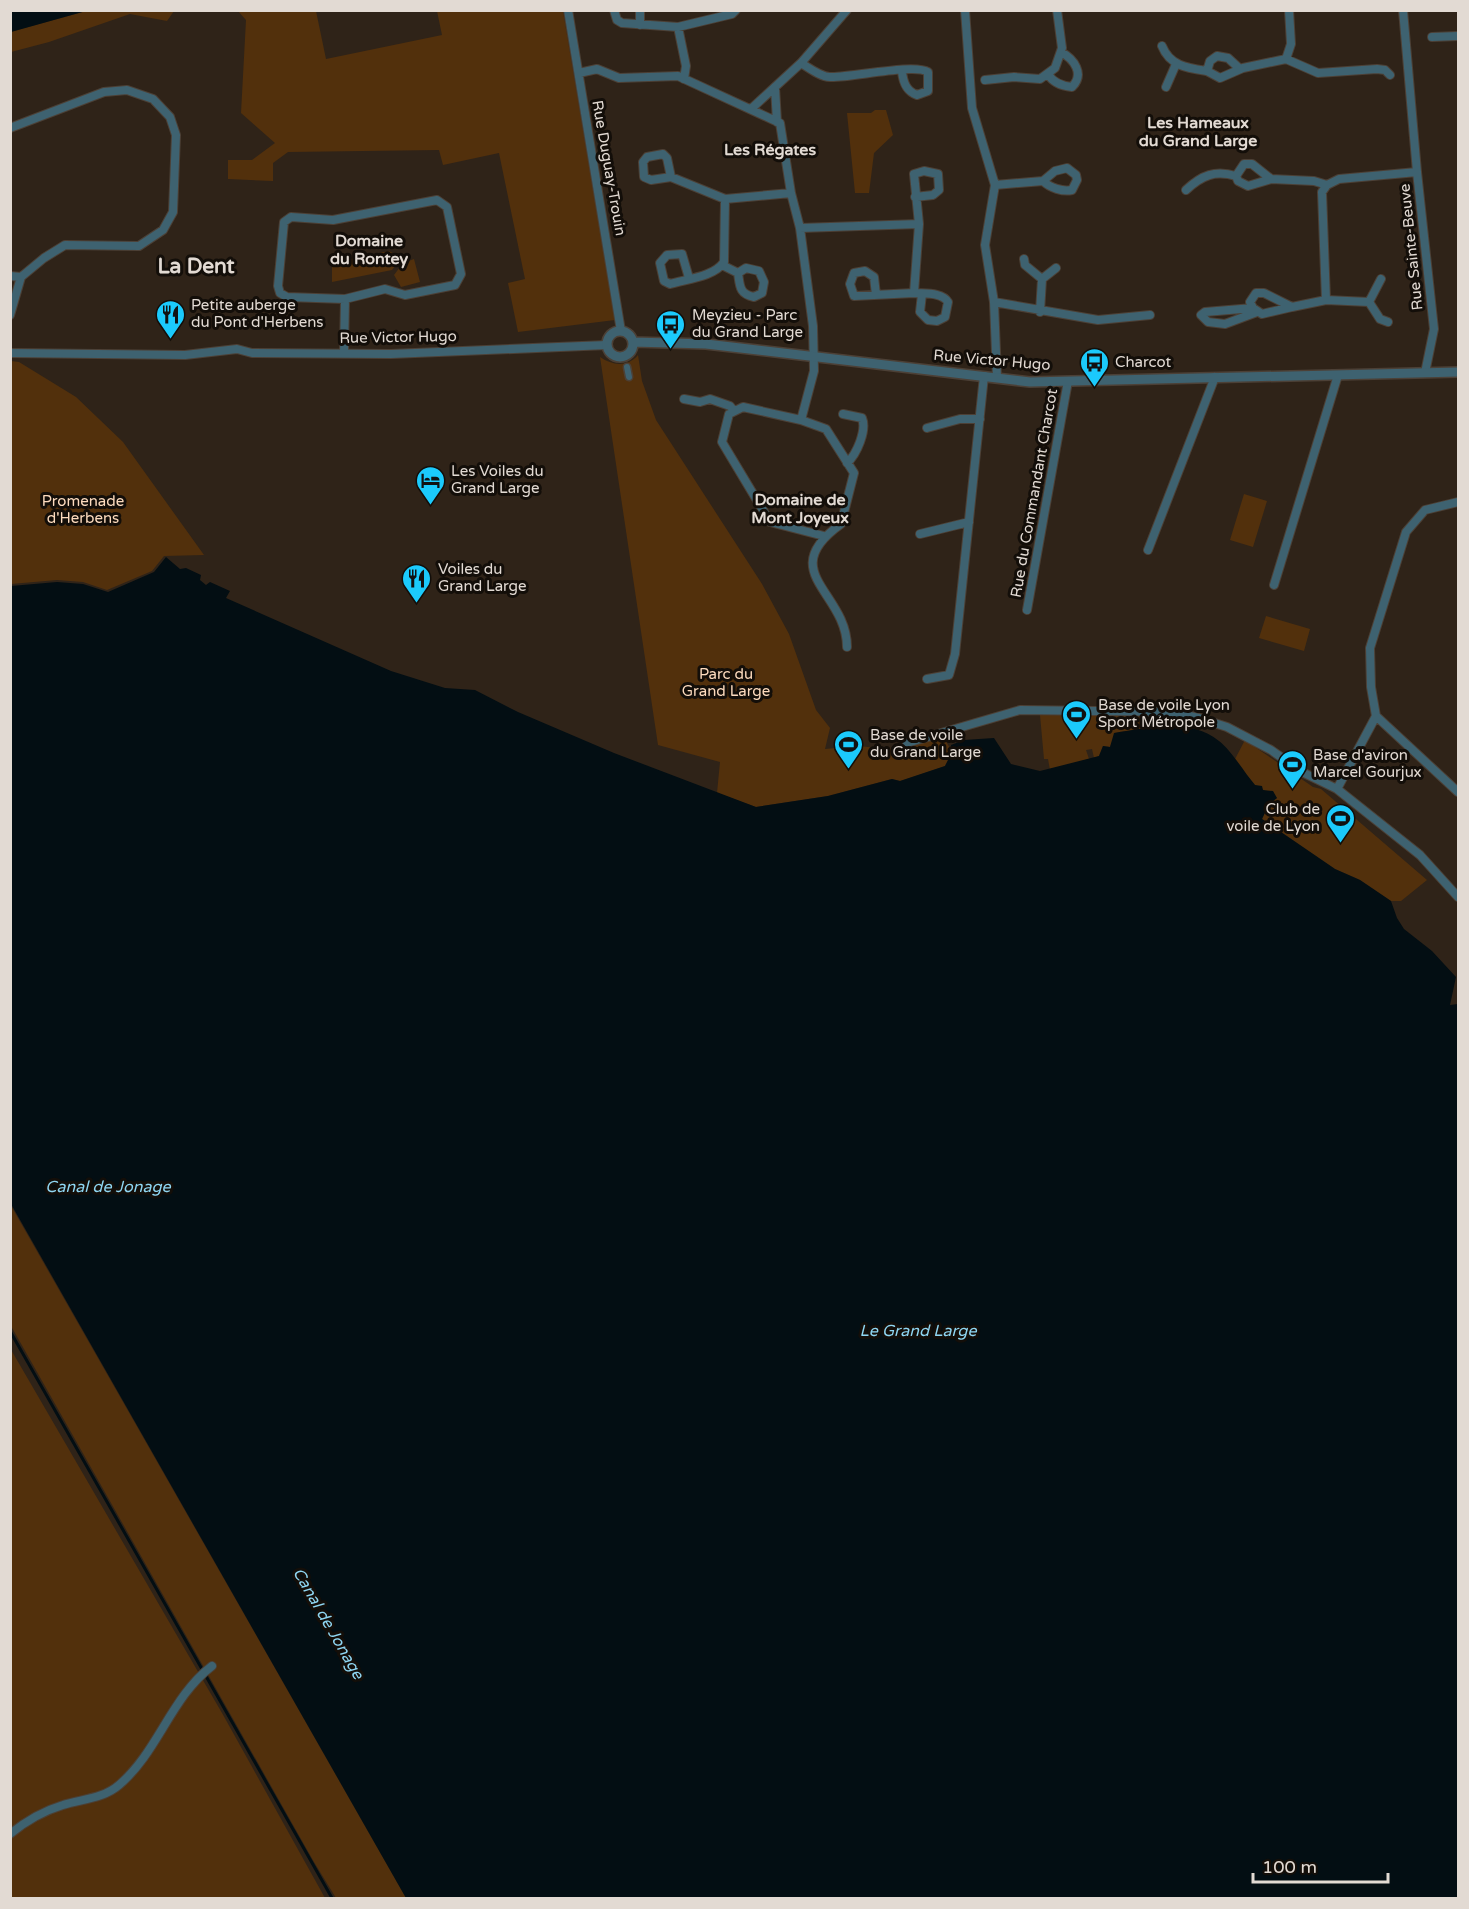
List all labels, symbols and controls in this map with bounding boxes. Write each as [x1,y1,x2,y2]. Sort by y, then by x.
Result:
street label: Rue Duguay-Trouin [588,99,630,237]
district label: Les Hameaux du Grand Large [1139,113,1257,151]
district label: Les Régates [724,140,816,160]
street label: Rue Sainte-Beuve [1395,183,1427,311]
district label: Domaine du Rontey [330,231,409,269]
district label: La Dent [157,254,235,279]
place label: Petite auberge du Pont d'Herbens [191,296,324,331]
restaurant icon: Petite auberge du Pont d'Herbens [154,298,186,340]
place label: Meyzieu - Parc du Grand Large [692,306,803,341]
bus stop icon: Meyzieu - Parc du Grand Large [655,308,687,350]
street label: Rue Victor Hugo [339,327,457,347]
street label: Rue Victor Hugo [933,346,1051,374]
bus stop icon: Charcot [1078,346,1110,388]
place label: Charcot [1115,353,1172,371]
street label: Rue du Commandant Charcot [1007,387,1061,599]
place label: Les Voiles du Grand Large [451,462,544,497]
hotel icon: Les Voiles du Grand Large [414,464,446,506]
district label: Domaine de Mont Joyeux [751,490,849,528]
park label: Promenade d'Herbens [42,492,124,527]
place label: Voiles du Grand Large [438,560,527,595]
restaurant icon: Voiles du Grand Large [401,562,433,604]
park label: Parc du Grand Large [682,665,770,700]
place label: Base de voile Lyon Sport Métropole [1098,696,1230,731]
sports icon: Base de voile Lyon Sport Métropole [1061,698,1093,740]
place label: Base de voile du Grand Large [870,726,981,761]
sports icon: Base de voile du Grand Large [833,728,865,770]
place label: Base d'aviron Marcel Gourjux [1313,746,1422,781]
sports icon: Base d'aviron Marcel Gourjux [1276,748,1308,790]
place label: Club de voile de Lyon [1226,800,1320,835]
sports icon: Club de voile de Lyon [1325,802,1357,844]
water label: Canal de Jonage [45,1177,172,1197]
water label: Le Grand Large [860,1321,977,1341]
water label: Canal de Jonage [288,1564,369,1684]
scale bar [1253,1846,1388,1884]
text: 100 m [1262,1856,1317,1878]

